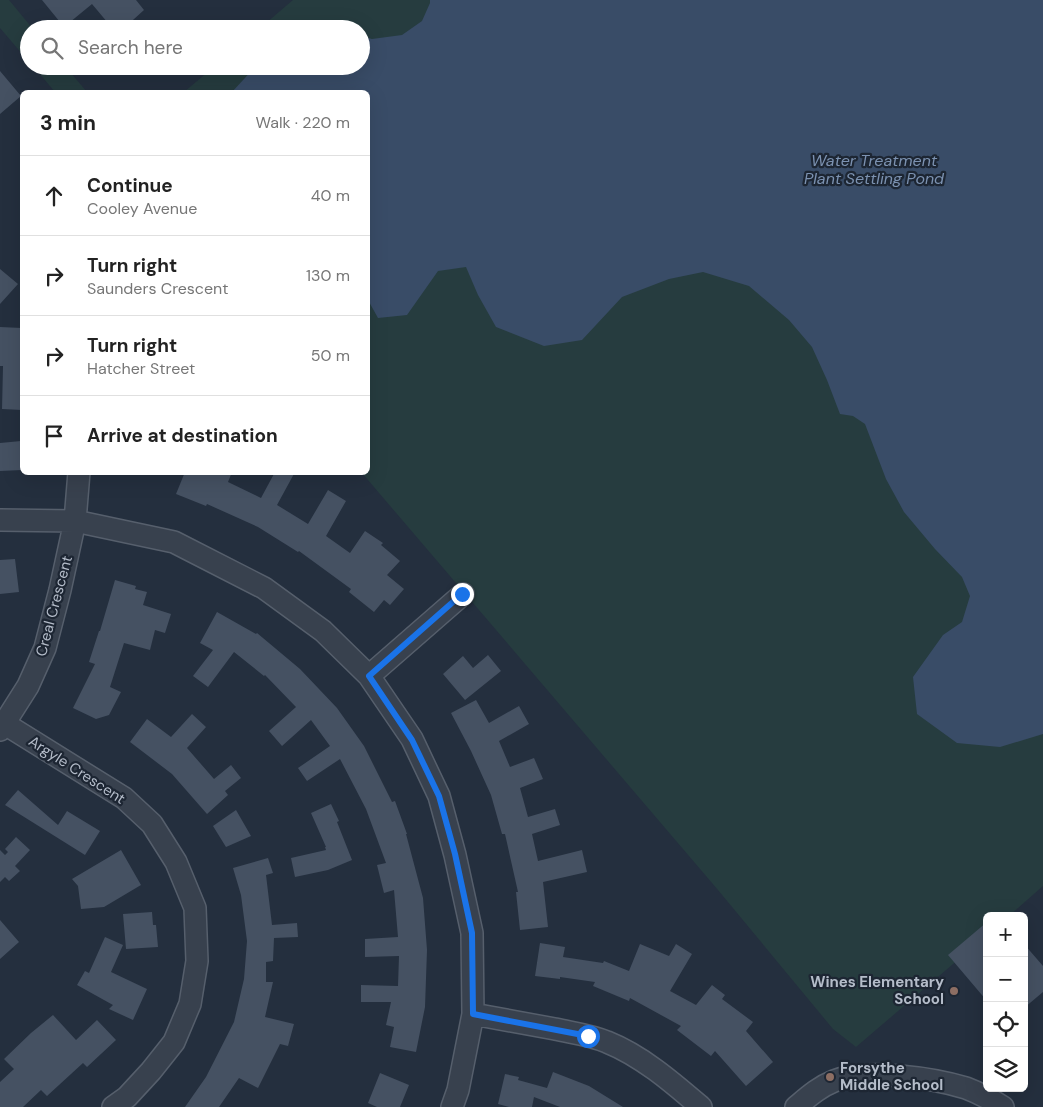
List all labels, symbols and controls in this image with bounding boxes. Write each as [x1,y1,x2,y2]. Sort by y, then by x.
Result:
search box [20,20,370,75]
icon: search [38,34,66,62]
text: Search here [78,35,183,60]
text: 3 min [40,109,96,137]
text: Walk · 220 m [256,112,350,133]
water label: Water Treatment Plant Settling Pond [804,150,945,189]
text: Continue [87,173,173,198]
icon: ahead [40,182,68,210]
text: 40 m [311,185,350,206]
text: Cooley Avenue [87,198,197,219]
text: Turn right [87,253,177,278]
icon: right [40,262,68,290]
text: 130 m [306,265,350,286]
text: Saunders Crescent [87,278,229,299]
text: Turn right [87,333,177,358]
icon: right [40,342,68,370]
text: 50 m [311,345,350,366]
text: Hatcher Street [87,358,195,379]
icon: arrive [40,422,68,450]
text: Arrive at destination [87,423,278,448]
street label: Creal Crescent [31,553,77,659]
route end [451,583,474,606]
street label: Argyle Crescent [25,731,129,809]
map controls [983,912,1028,1092]
button: + [983,912,1028,957]
button: − [983,957,1028,1002]
place label: Wines Elementary School [810,972,944,1009]
marker: Wines Elementary School [948,985,960,997]
button: locate [983,1002,1028,1047]
route start [577,1025,600,1048]
button: layers [983,1047,1028,1092]
place label: Forsythe Middle School [840,1058,943,1095]
marker: Forsythe Middle School [824,1071,836,1083]

